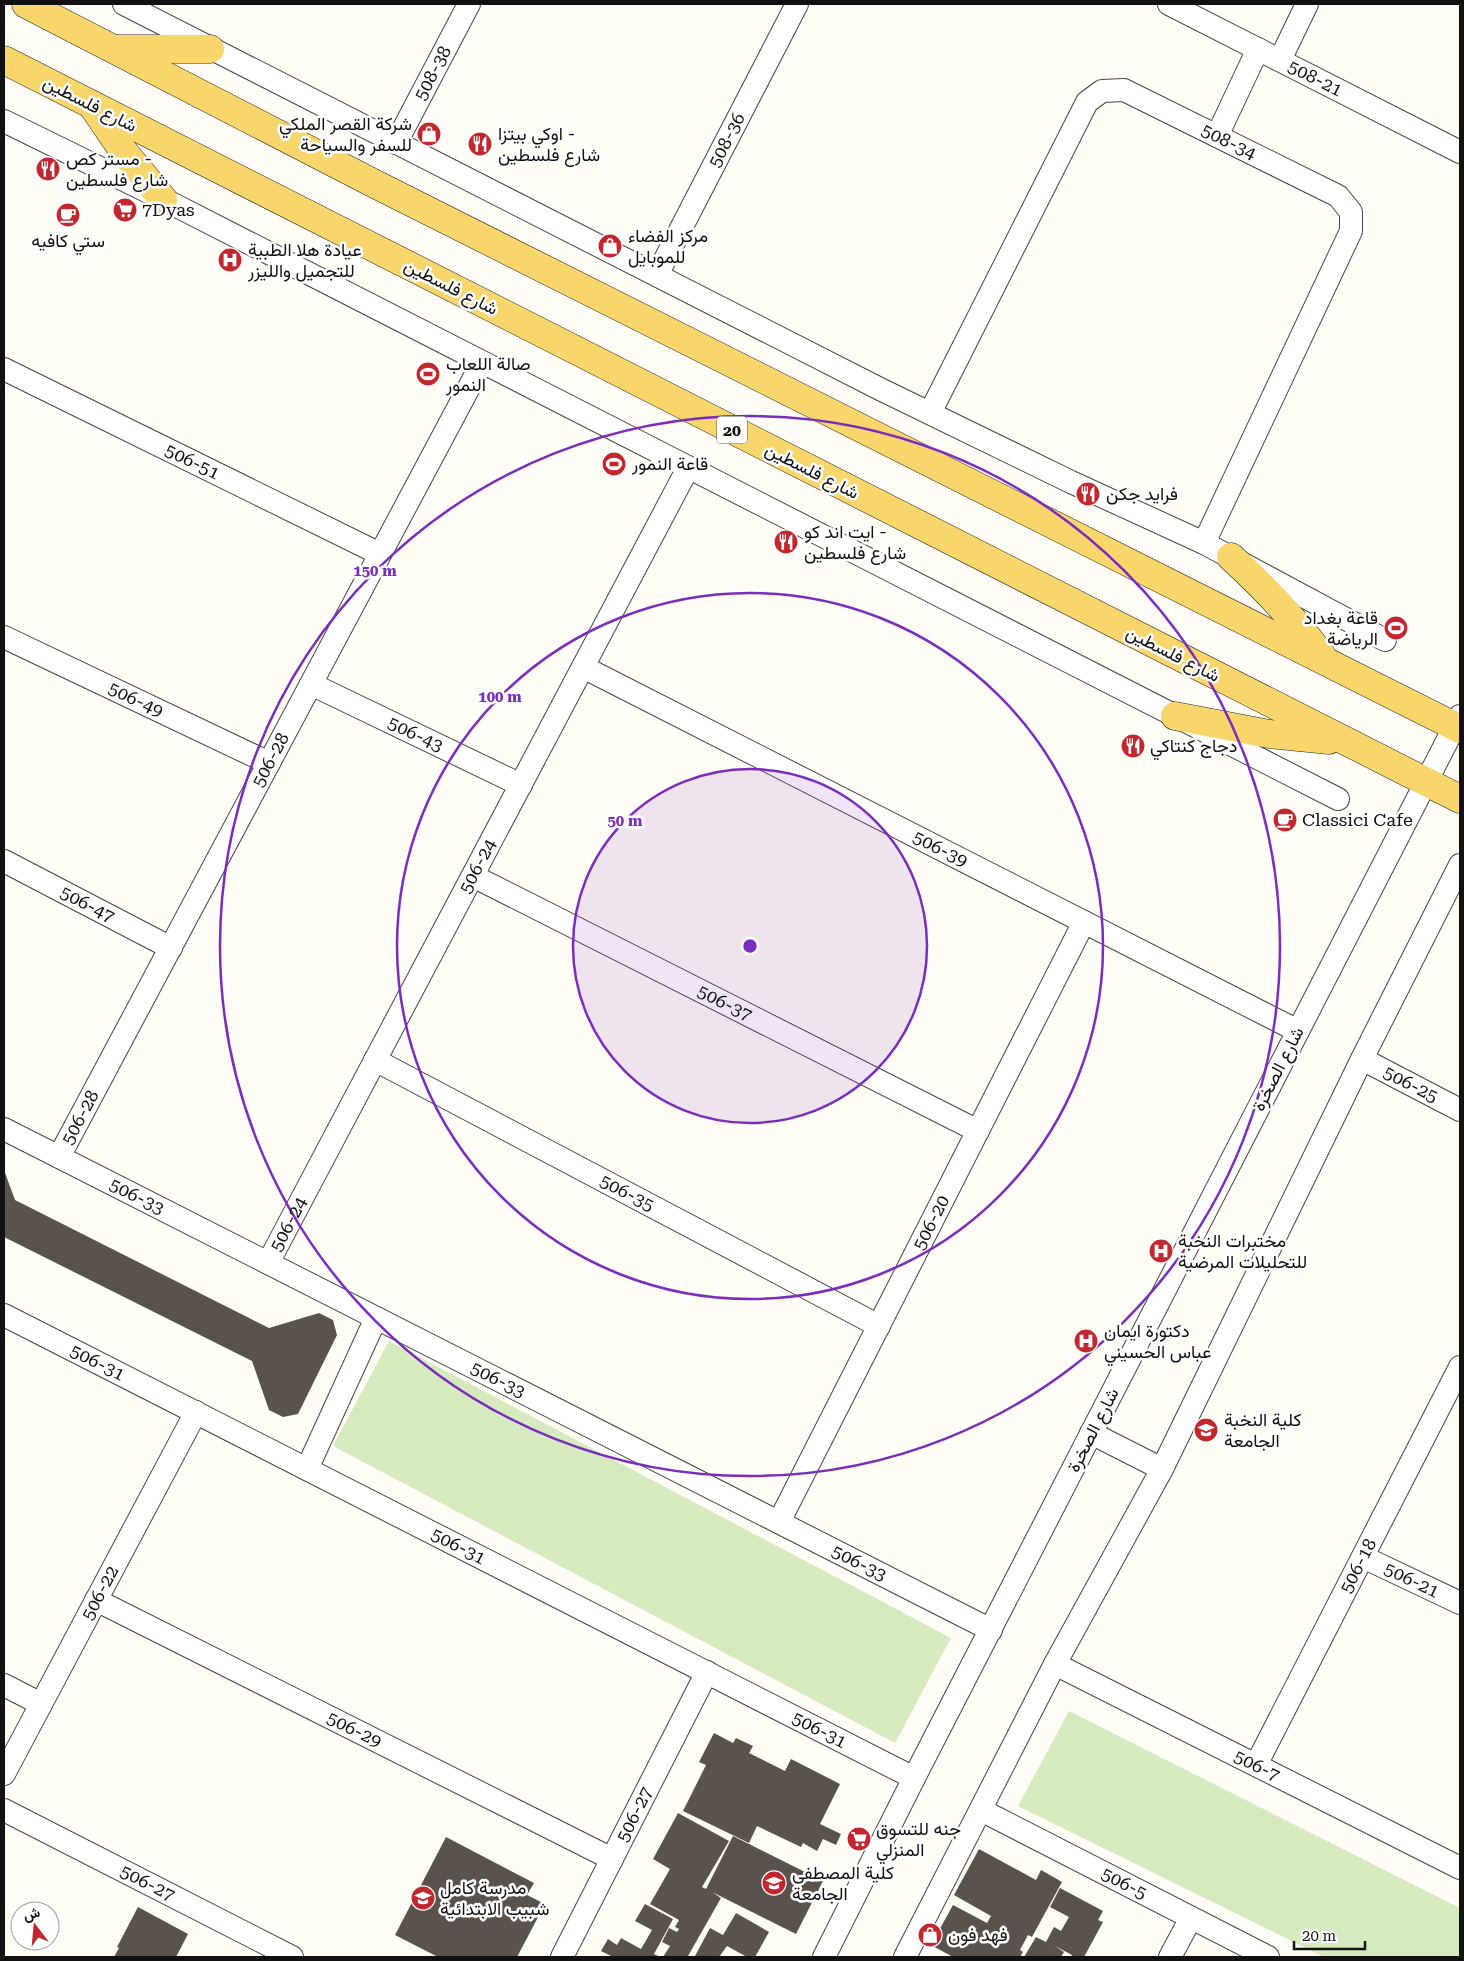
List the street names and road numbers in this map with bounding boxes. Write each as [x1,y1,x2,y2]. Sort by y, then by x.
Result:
street label: 508-38 [409,42,455,104]
street label: 508-21 [1285,55,1346,101]
street label: شارع فلسطين [39,71,141,138]
street label: 508-36 [704,109,749,170]
street label: 508-34 [1198,119,1260,164]
street label: شارع فلسطين [400,254,502,321]
road number: 20 [717,416,747,444]
street label: شارع فلسطين [761,438,863,505]
street label: 506-51 [162,439,223,484]
street label: شارع فلسطين [1122,621,1224,688]
street label: 506-49 [105,677,167,721]
street label: 506-43 [385,712,447,756]
street label: 506-28 [247,729,293,790]
street label: 506-39 [910,826,971,871]
street label: 506-24 [454,835,500,896]
street label: 506-47 [57,881,118,927]
street label: 506-37 [694,980,756,1025]
street label: شارع الصخرة [1247,1023,1310,1115]
street label: 506-25 [1380,1061,1442,1107]
street label: 506-28 [57,1086,103,1148]
street label: 506-35 [597,1170,658,1216]
street label: 506-33 [106,1173,168,1219]
street label: 506-20 [908,1191,953,1253]
street label: 506-24 [265,1193,311,1255]
street label: 506-31 [67,1340,129,1385]
street label: 506-33 [467,1357,529,1402]
street label: شارع الصخرة [1062,1384,1125,1476]
street label: 506-31 [428,1523,490,1568]
street label: 506-18 [1335,1535,1380,1596]
street label: 506-33 [829,1540,890,1585]
street label: 506-21 [1381,1558,1443,1602]
street label: 506-22 [77,1562,123,1623]
street label: 506-29 [324,1707,385,1752]
street label: 506-31 [789,1707,851,1752]
street label: 506-7 [1231,1745,1283,1785]
street label: 506-27 [612,1783,657,1845]
street label: 506-27 [117,1860,178,1905]
street label: 506-5 [1098,1863,1151,1903]

